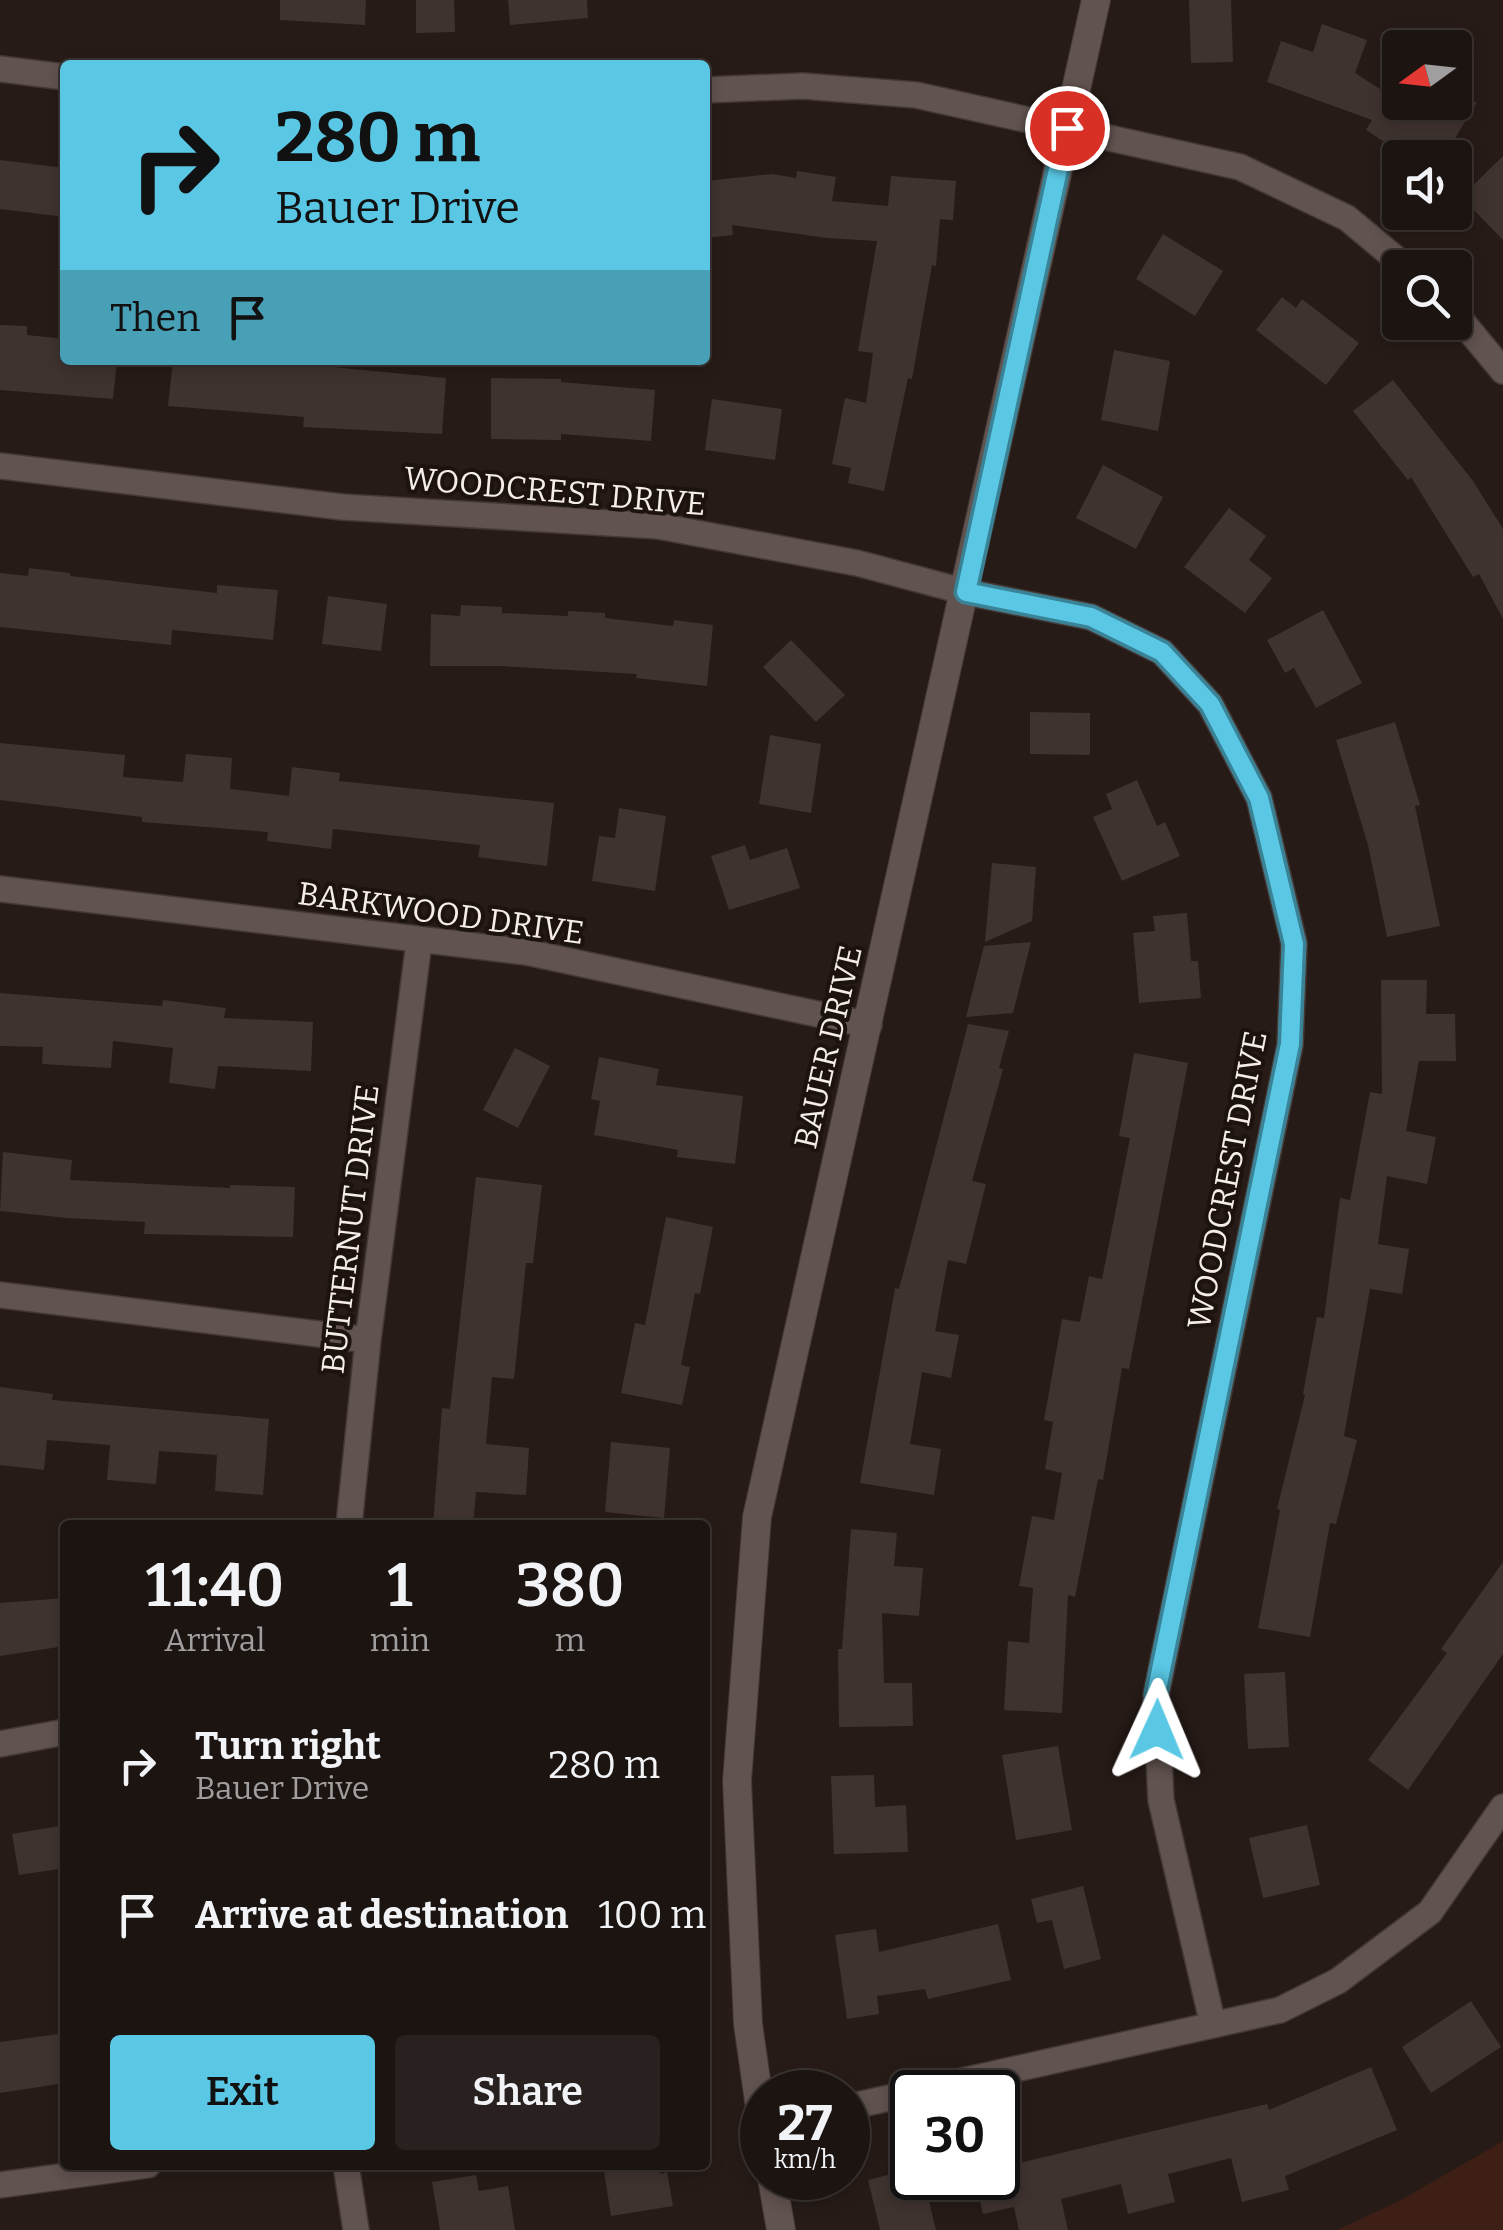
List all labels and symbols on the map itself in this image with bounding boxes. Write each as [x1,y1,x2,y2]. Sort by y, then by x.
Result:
north arrow [1382,30,1472,120]
pin [1025,86,1110,171]
street label: WOODCREST DRIVE [403,459,707,523]
street label: BARKWOOD DRIVE [296,874,586,952]
street label: BAUER DRIVE [786,942,870,1152]
street label: WOODCREST DRIVE [1179,1028,1275,1332]
street label: BUTTERNUT DRIVE [313,1082,387,1376]
position arrow [1105,1678,1209,1782]
speed limit sign: 30 [890,2070,1020,2200]

